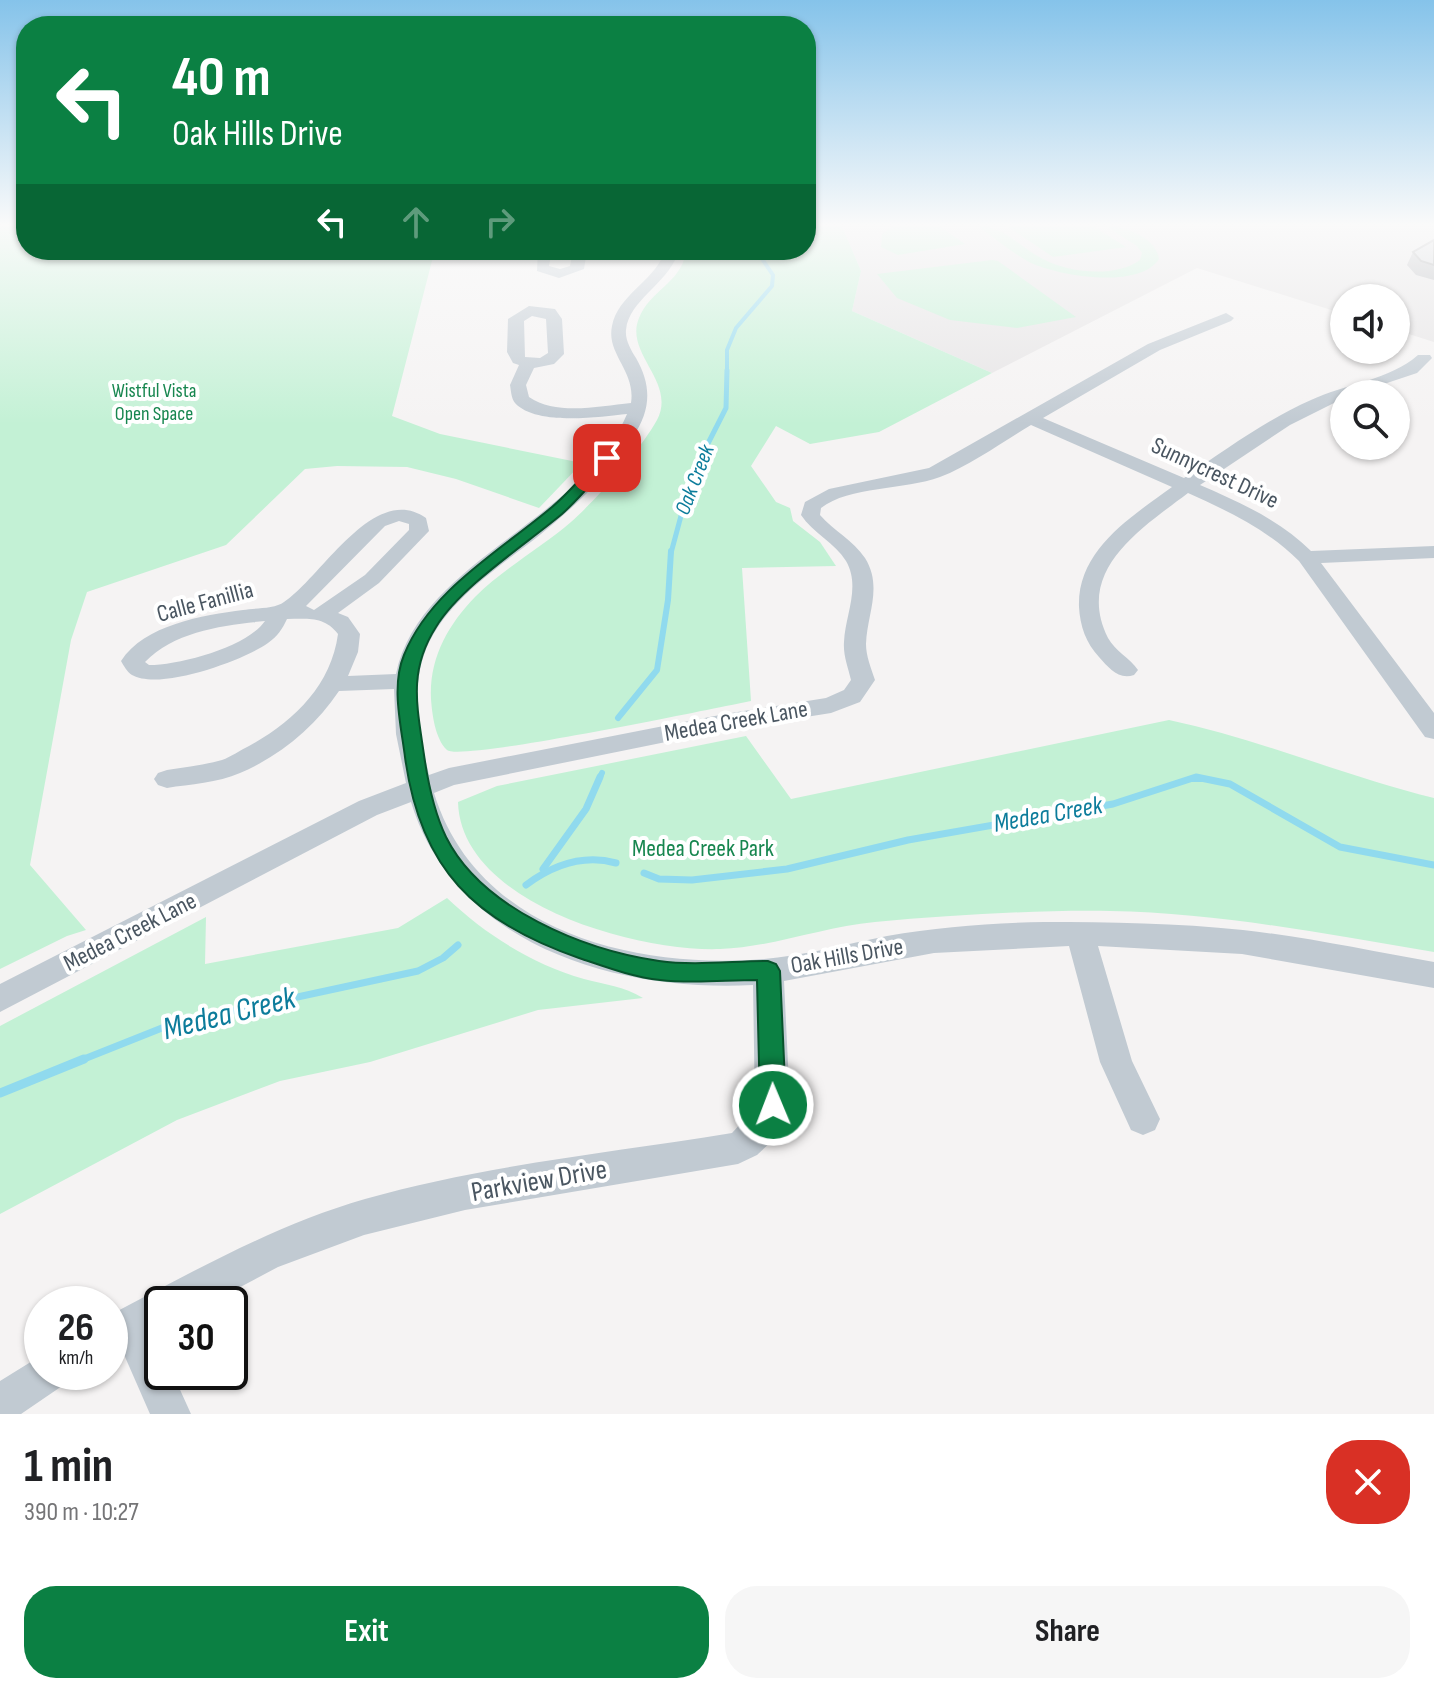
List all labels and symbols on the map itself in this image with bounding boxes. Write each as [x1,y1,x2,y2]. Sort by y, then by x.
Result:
park label: Wistful Vista Open Space [112,379,196,426]
pin [573,424,641,492]
street label: Sunnycrest Drive [1147,431,1283,515]
water label: Oak Creek [669,440,721,519]
street label: Calle Fanillia [154,575,256,629]
street label: Medea Creek Lane [662,694,810,748]
water label: Medea Creek [991,790,1106,840]
park label: Medea Creek Park [632,834,774,863]
street label: Medea Creek Lane [59,886,201,978]
street label: Oak Hills Drive [788,932,906,980]
water label: Medea Creek [159,978,300,1049]
position arrow [731,1063,815,1147]
street label: Parkview Drive [469,1153,609,1209]
speed limit sign: 30 [144,1286,248,1390]

